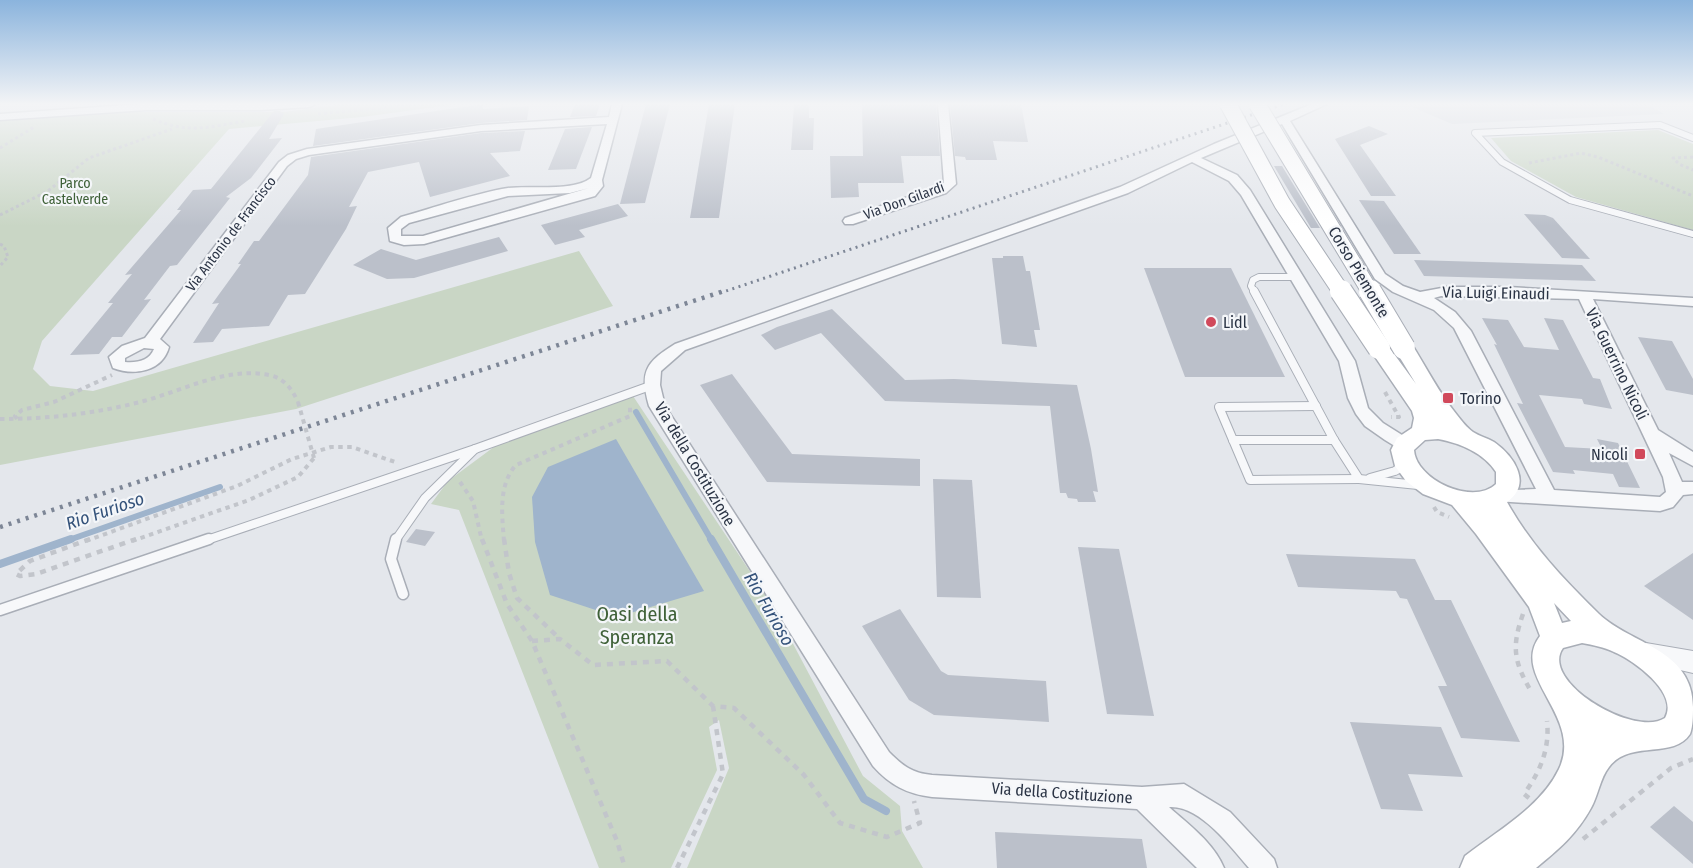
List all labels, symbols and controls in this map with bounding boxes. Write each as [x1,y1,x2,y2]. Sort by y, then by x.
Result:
street label: Via Antonio de Francisco [182,173,280,295]
park label: Parco Castelverde [42,175,108,208]
street label: Via Don Gilardi [861,179,947,223]
street label: Corso Piemonte [1324,223,1394,321]
street label: Via Luigi Einaudi [1442,283,1550,303]
street label: Via Guerrino Nicoli [1582,305,1652,423]
place label: Lidl [1223,313,1247,332]
marker: Lidl [1204,315,1218,329]
place label: Torino [1460,389,1501,408]
marker: Torino [1441,391,1455,405]
street label: Via della Costituzione [650,399,740,530]
place label: Nicoli [1591,445,1628,464]
marker: Nicoli [1633,447,1647,461]
water label: Rio Furioso [63,487,147,535]
water label: Rio Furioso [739,568,799,650]
park label: Oasi della Speranza [596,602,678,649]
street label: Via della Costituzione [991,779,1133,807]

